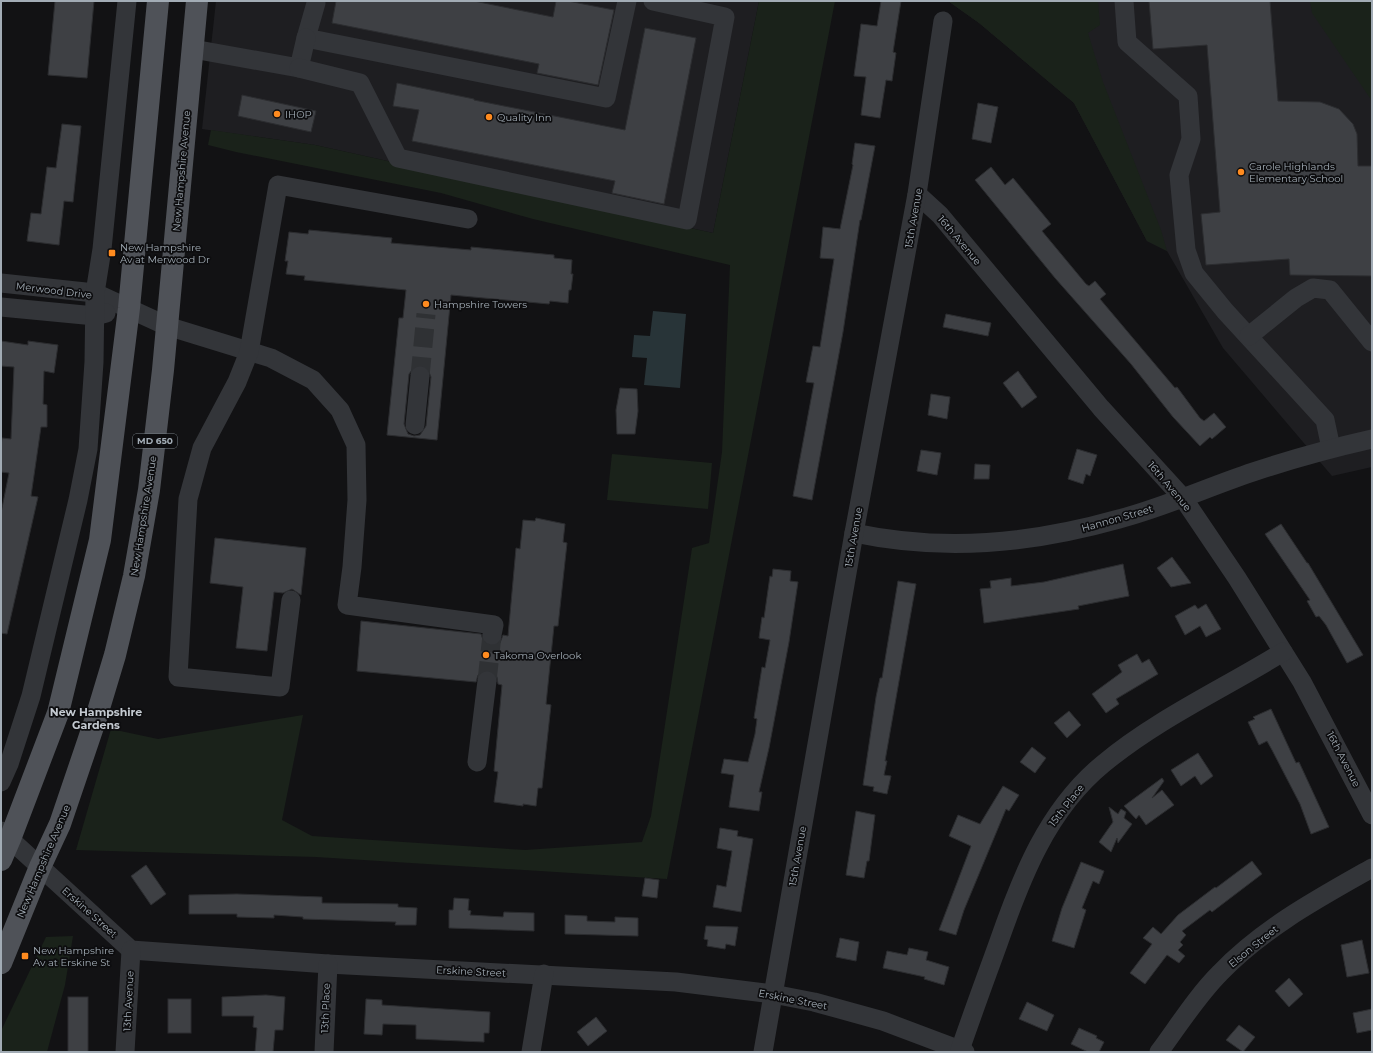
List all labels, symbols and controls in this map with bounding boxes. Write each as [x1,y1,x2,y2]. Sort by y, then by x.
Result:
place label: IHOP [285,108,312,121]
marker: IHOP [272,109,282,119]
street label: New Hampshire Avenue [170,110,193,232]
place label: Quality Inn [497,111,552,124]
marker: Quality Inn [484,112,494,122]
place label: Carole Highlands Elementary School [1249,160,1343,185]
marker: Carole Highlands Elementary School [1236,167,1246,177]
street label: 15th Avenue [902,187,925,249]
street label: 16th Avenue [935,213,984,268]
place label: New Hampshire Av at Merwood Dr [120,241,210,266]
marker: New Hampshire Av at Merwood Dr [107,248,117,258]
street label: Merwood Drive [15,279,93,302]
place label: Hampshire Towers [434,298,527,311]
marker: Hampshire Towers [421,299,431,309]
road number: MD 650 [133,434,177,448]
street label: New Hampshire Avenue [128,455,159,577]
street label: 16th Avenue [1145,459,1194,514]
street label: Hannon Street [1080,502,1154,535]
street label: 15th Avenue [842,506,865,568]
place label: Takoma Overlook [494,649,581,662]
marker: Takoma Overlook [481,650,491,660]
district label: New Hampshire Gardens [50,705,142,732]
street label: 16th Avenue [1324,729,1363,789]
street label: 15th Place [1046,782,1087,829]
street label: New Hampshire Avenue [14,803,73,920]
street label: 15th Avenue [786,825,809,887]
street label: Erskine Street [59,884,120,941]
street label: Elson Street [1226,922,1281,970]
place label: New Hampshire Av at Erskine St [33,944,114,969]
marker: New Hampshire Av at Erskine St [20,951,30,961]
street label: Erskine Street [436,963,506,980]
street label: 13th Avenue [120,971,137,1032]
street label: 13th Place [318,983,333,1033]
street label: Erskine Street [757,986,828,1013]

